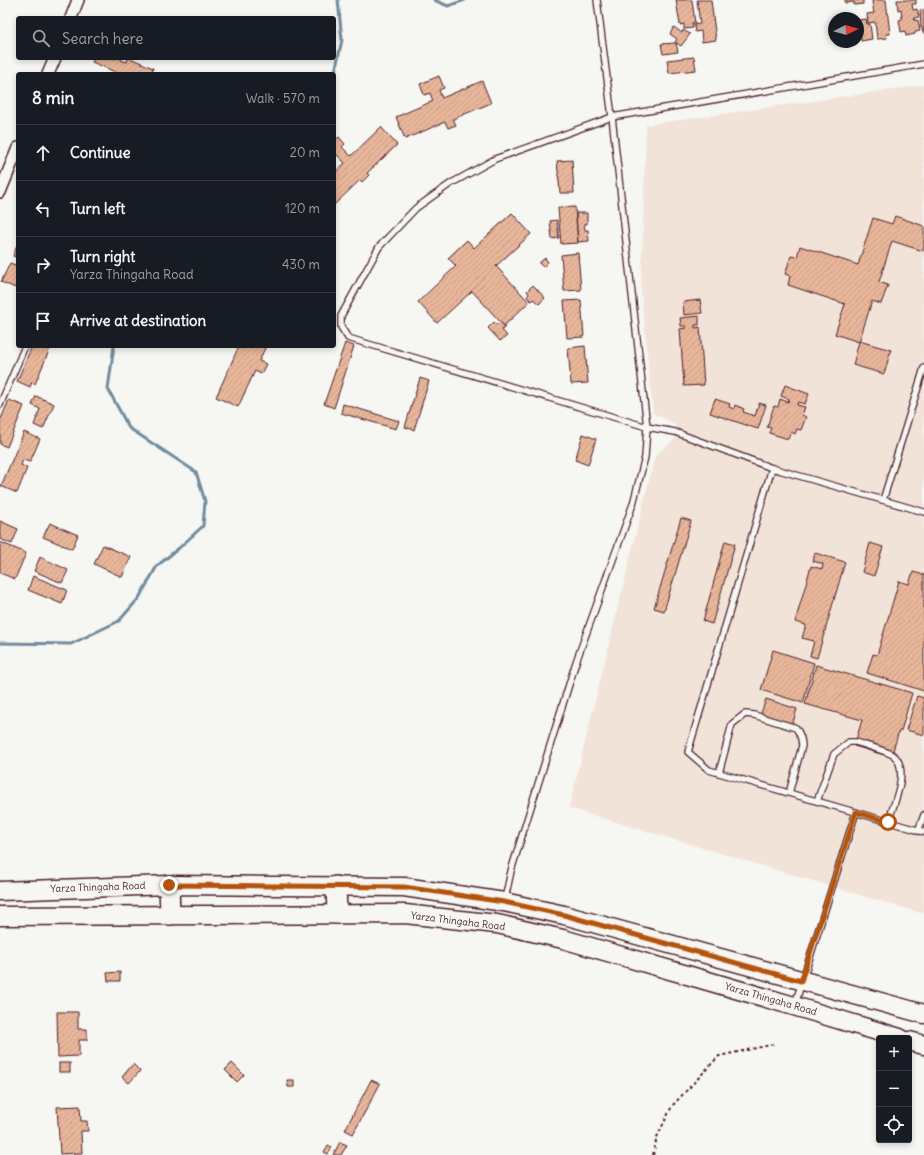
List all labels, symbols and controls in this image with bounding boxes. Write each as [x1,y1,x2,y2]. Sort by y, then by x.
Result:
north arrow [828,12,864,48]
search box [16,16,336,60]
icon: search [30,27,52,49]
text: Search here [62,29,143,48]
text: 8 min [32,87,74,109]
text: Walk · 570 m [246,90,320,107]
icon: ahead [32,142,54,164]
text: Continue [70,143,131,162]
text: 20 m [290,144,320,161]
icon: left [32,198,54,220]
text: Turn left [70,199,125,218]
text: 120 m [285,200,320,217]
text: Turn right [70,247,135,266]
icon: right [32,254,54,276]
text: 430 m [282,256,320,273]
text: Yarza Thingaha Road [70,266,194,283]
icon: arrive [32,310,54,332]
text: Arrive at destination [70,311,206,330]
route start [879,813,897,831]
route end [160,876,178,894]
street label: Yarza Thingaha Road [50,879,146,895]
street label: Yarza Thingaha Road [410,909,506,933]
street label: Yarza Thingaha Road [724,980,819,1018]
map controls [876,1035,912,1143]
button: + [876,1035,912,1071]
button: − [876,1071,912,1107]
button: locate [876,1107,912,1143]

